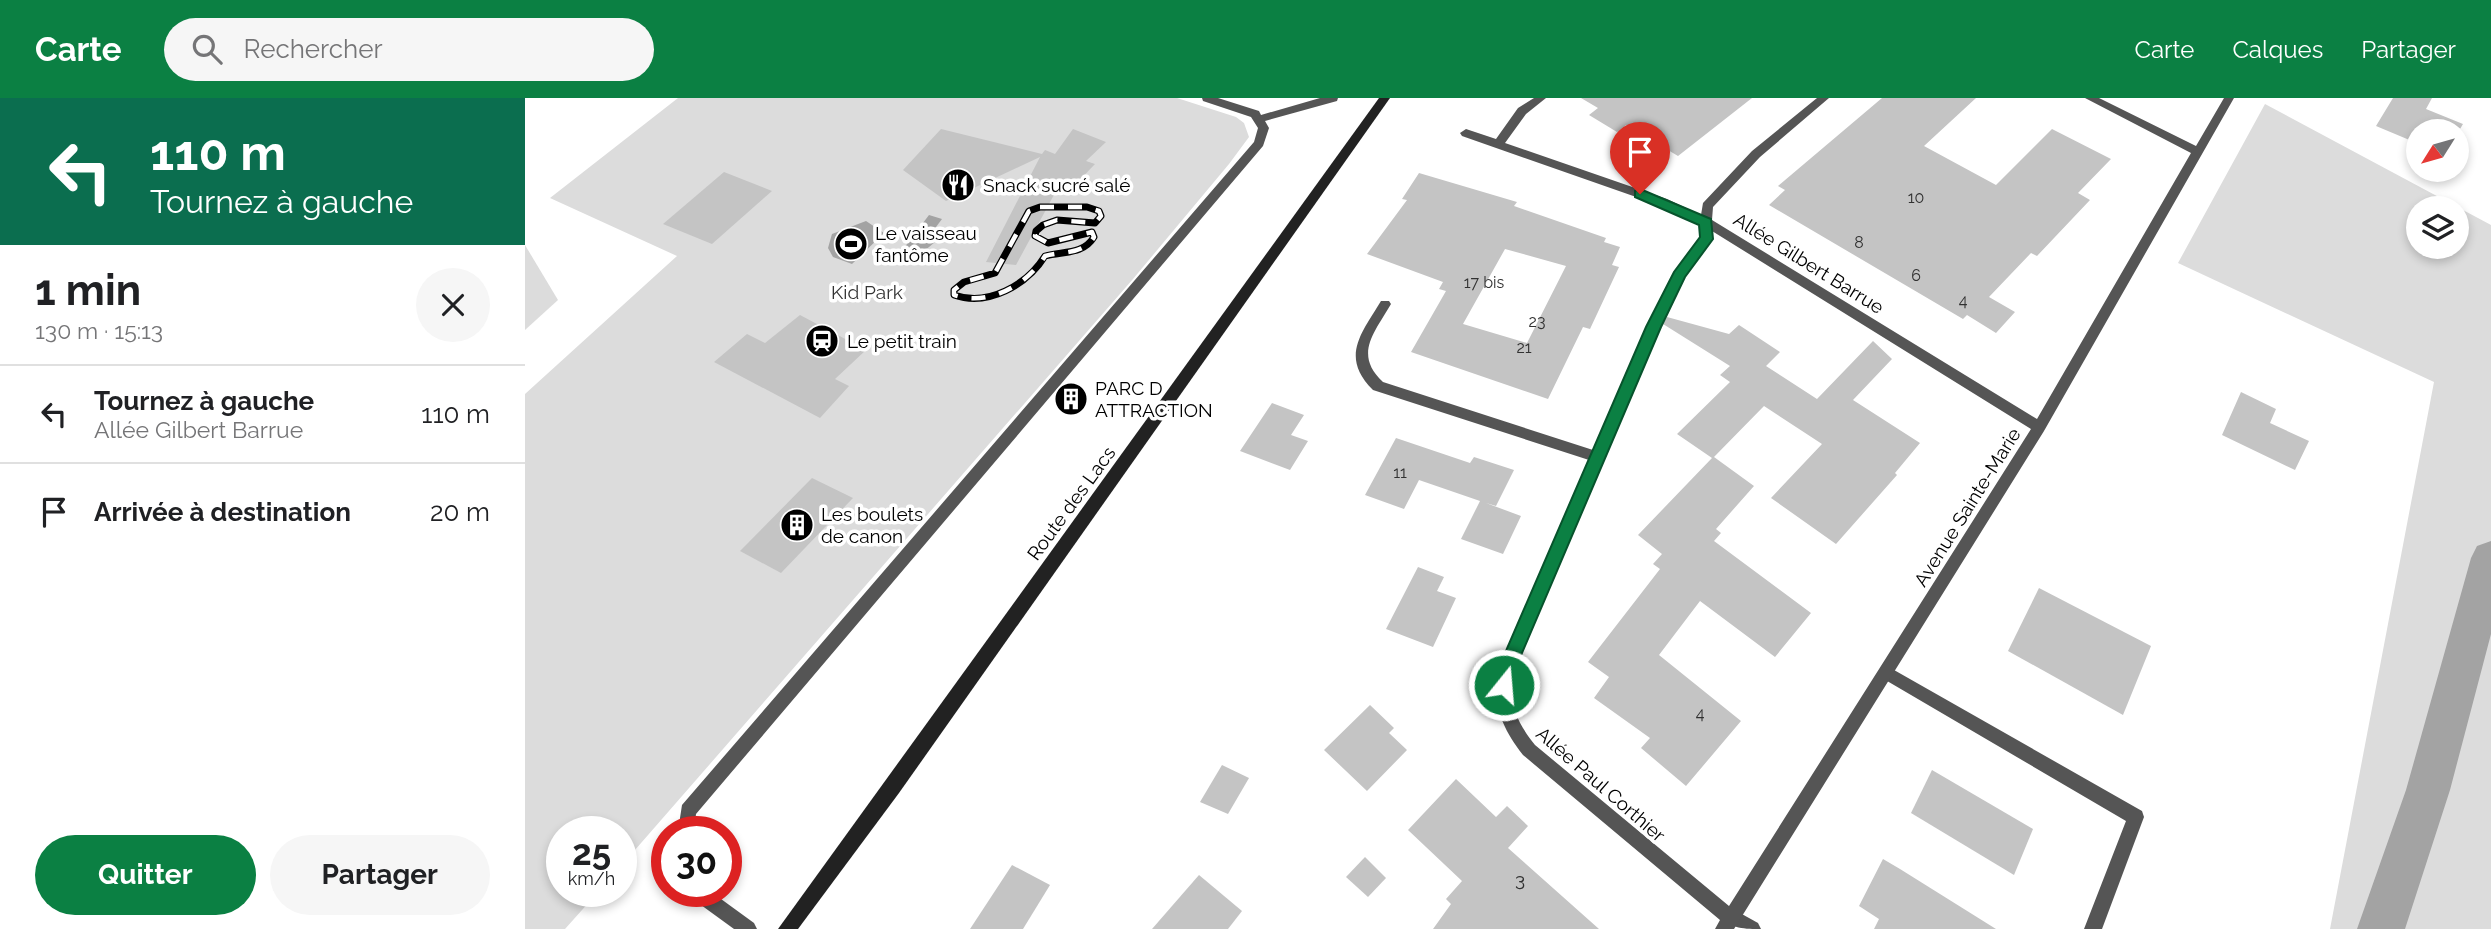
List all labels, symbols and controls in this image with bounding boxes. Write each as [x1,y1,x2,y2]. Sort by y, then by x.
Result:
search box [164,18,654,81]
text: Carte [35,30,122,69]
icon: search [188,30,226,68]
text: Rechercher [244,34,383,64]
text: Carte [2135,35,2194,64]
text: Calques [2232,35,2323,64]
text: Partager [2361,35,2456,64]
north arrow [2406,119,2469,182]
map controls [2406,119,2469,259]
pin [1610,122,1670,194]
text: 110 m [150,124,286,181]
icon: left [35,126,126,217]
icon: arrive [1621,133,1659,171]
restaurant icon: Snack sucré salé [939,166,977,204]
place label: Snack sucré salé [983,174,1130,196]
text: Tournez à gauche [150,183,413,220]
house number: 10 [1908,188,1924,207]
button: layers [2406,196,2469,259]
street label: Allée Gilbert Barrue [1730,208,1888,318]
place label: Le vaisseau fantôme [875,222,977,266]
sports icon: Le vaisseau fantôme [832,225,870,263]
house number: 8 [1854,233,1864,252]
text: 1 min [35,266,141,315]
house number: 6 [1911,266,1921,285]
button: close [416,268,490,342]
house number: 17 bis [1464,273,1505,292]
park label: Kid Park [831,281,903,303]
house number: 4 [1959,291,1968,310]
house number: 23 [1529,312,1545,331]
text: 130 m · 15:13 [35,317,163,344]
station icon: Le petit train [803,322,841,360]
place label: Le petit train [847,330,957,352]
house number: 21 [1516,338,1532,357]
place label: PARC D ATTRACTION [1095,377,1213,421]
building icon: PARC D ATTRACTION [1052,380,1090,418]
text: Tournez à gauche [94,386,314,416]
icon: left [35,395,73,433]
text: 110 m [421,399,490,429]
text: Allée Gilbert Barrue [94,416,303,443]
street label: Avenue Sainte-Marie [1909,424,2025,590]
street label: Route des Lacs [1022,442,1120,564]
house number: 11 [1393,463,1407,482]
icon: arrive [35,493,73,531]
text: Arrivée à destination [94,497,351,527]
text: 20 m [430,497,490,527]
place label: Les boulets de canon [821,503,923,547]
building icon: Les boulets de canon [778,506,816,544]
position arrow [1467,648,1541,722]
house number: 4 [1696,704,1705,723]
street label: Allée Paul Corthier [1532,722,1670,846]
speed limit sign: 30 [651,816,742,907]
text: 25 [572,832,611,873]
button: Quitter [35,835,256,915]
button: Partager [270,835,490,915]
text: km/h [568,868,615,889]
house number: 3 [1515,868,1525,890]

